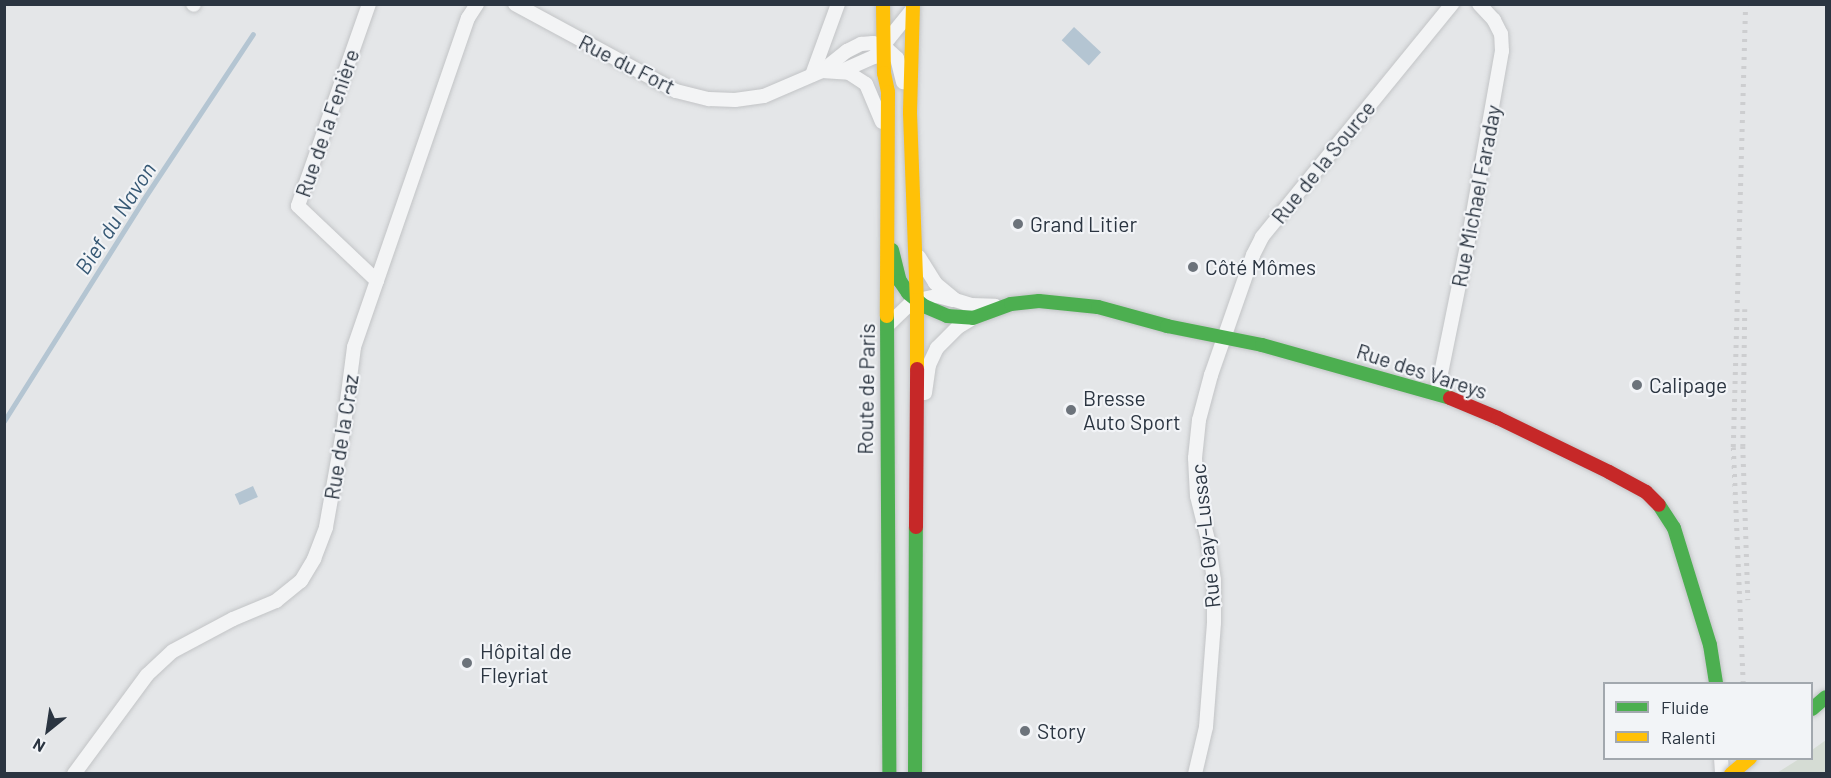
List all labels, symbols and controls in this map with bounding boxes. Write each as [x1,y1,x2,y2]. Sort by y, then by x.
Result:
street label: Rue du Fort [575,29,679,99]
street label: Rue de la Fenière [290,46,364,200]
street label: Rue de la Source [1266,96,1380,228]
street label: Rue Michael Faraday [1446,103,1506,289]
water label: Bief du Navon [69,157,161,279]
place label: Grand Litier [1030,211,1137,237]
marker: Grand Litier [1011,217,1025,231]
place label: Côté Mômes [1205,254,1316,280]
marker: Côté Mômes [1186,260,1200,274]
street label: Route de Paris [852,323,880,455]
street label: Rue des Vareys [1353,338,1491,404]
place label: Calipage [1649,372,1727,398]
street label: Rue de la Craz [319,373,363,501]
marker: Calipage [1630,378,1644,392]
place label: Bresse Auto Sport [1083,385,1181,435]
marker: Bresse Auto Sport [1064,403,1078,417]
street label: Rue Gay-Lussac [1185,463,1225,609]
place label: Hôpital de Fleyriat [480,638,572,688]
marker: Hôpital de Fleyriat [458,654,476,672]
legend [1603,682,1813,760]
text: Fluide [1661,696,1709,718]
north arrow [18,700,78,760]
place label: Story [1037,718,1086,744]
marker: Story [1018,724,1032,738]
text: Ralenti [1661,726,1716,748]
text: N [29,735,48,757]

